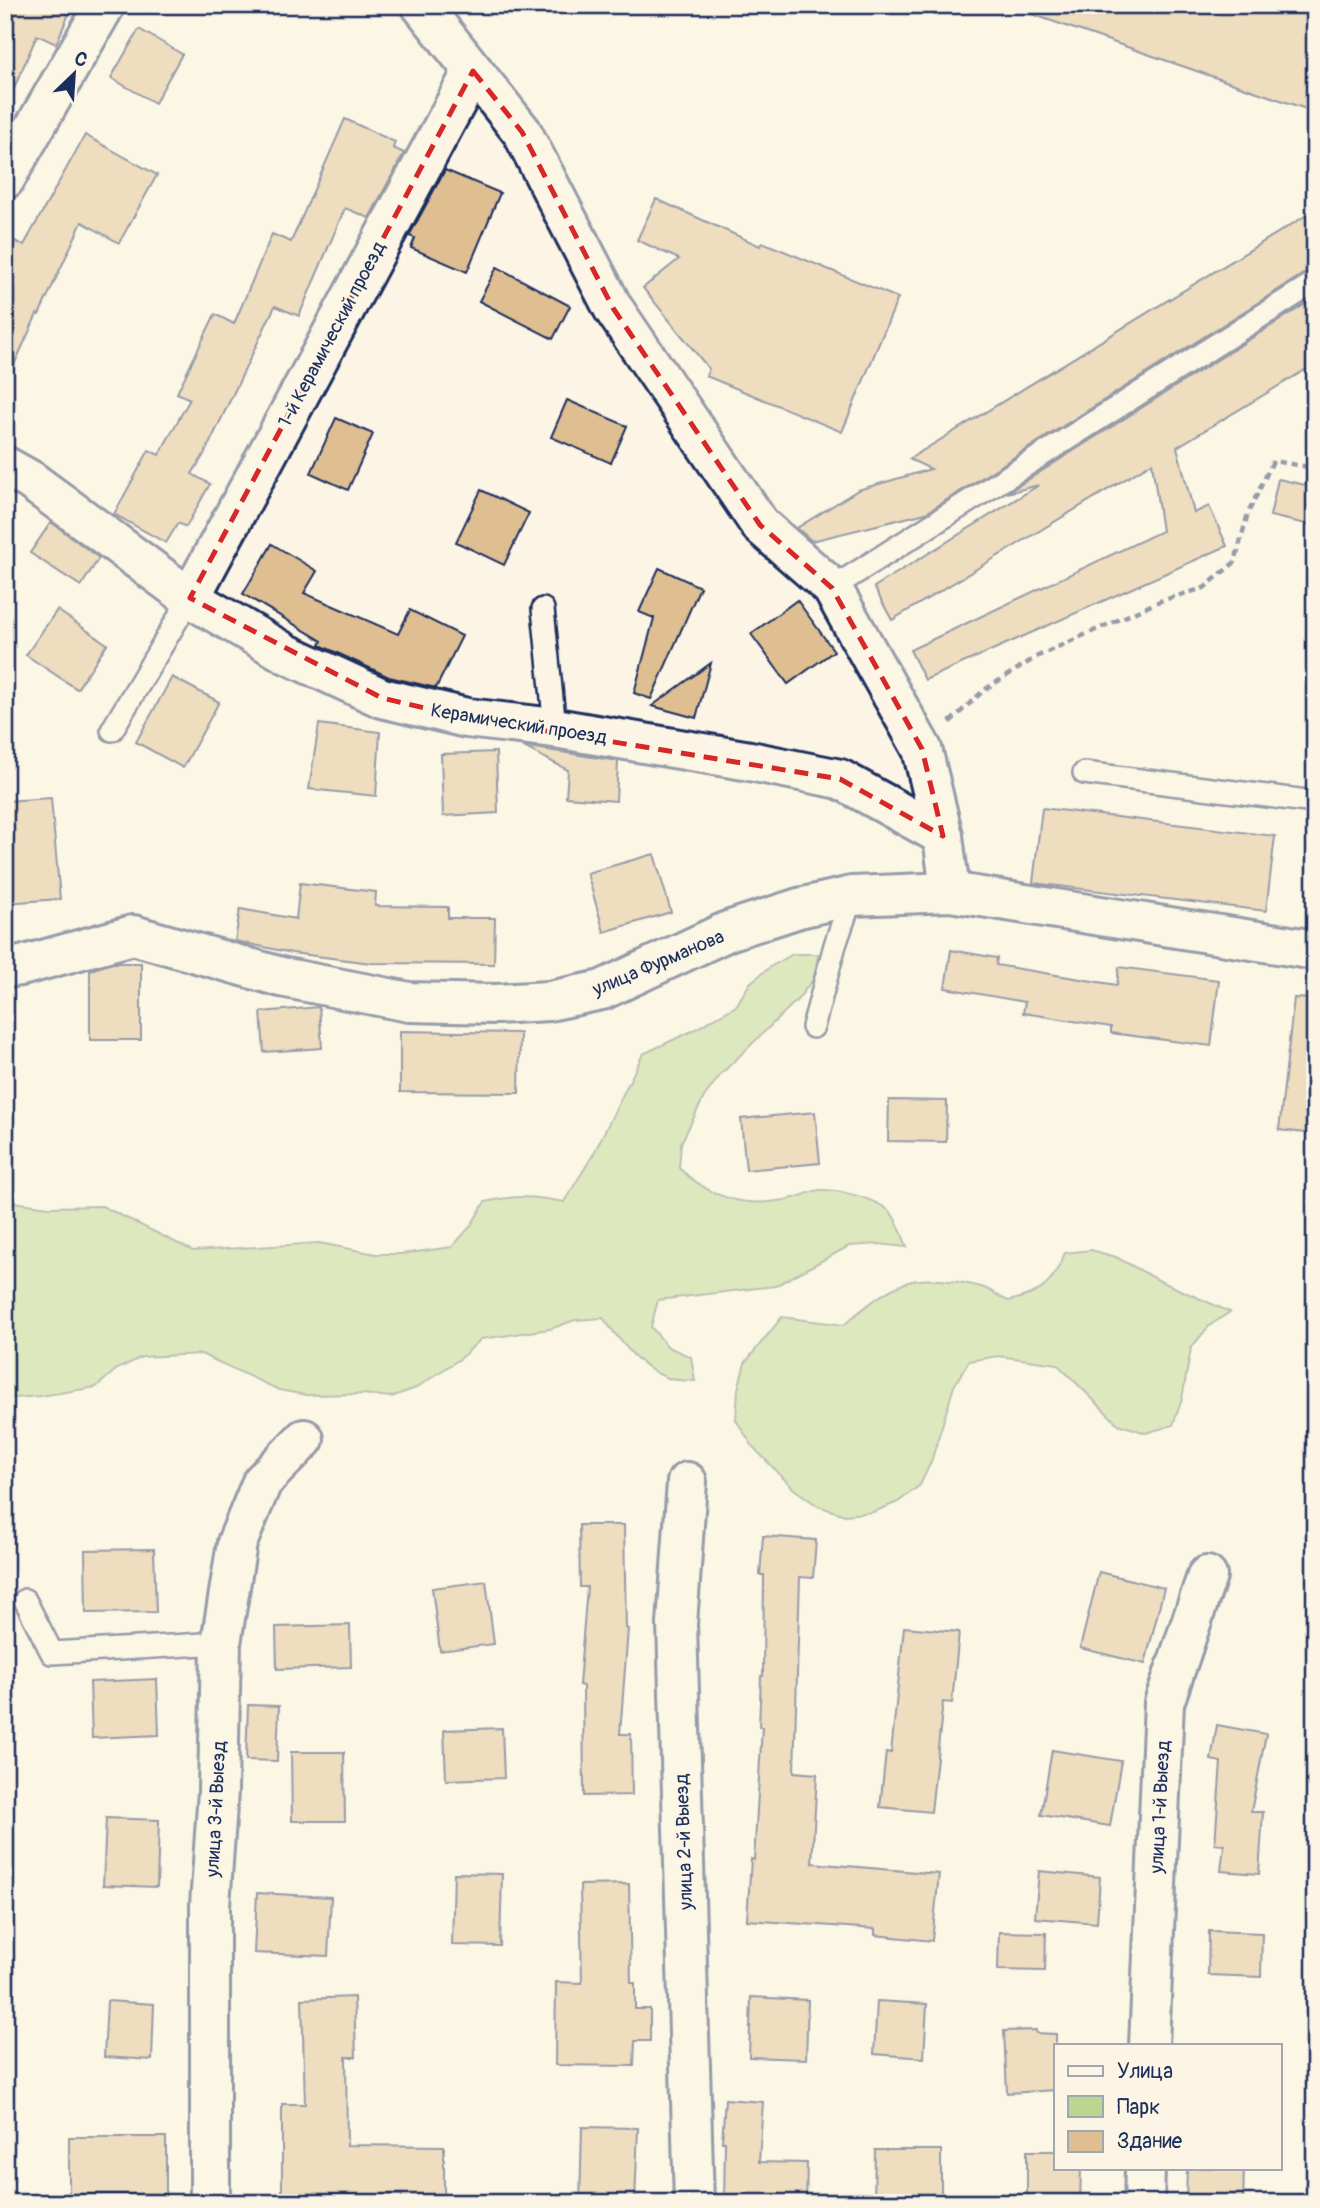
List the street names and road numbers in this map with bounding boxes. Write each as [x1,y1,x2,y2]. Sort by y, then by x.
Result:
street label: 1-й Керамический проезд [273,237,391,431]
street label: Керамический проезд [429,698,609,750]
street label: улица Фурманова [588,924,728,1002]
street label: улица 1-й Выезд [1144,1739,1175,1875]
street label: улица 3-й Выезд [200,1740,232,1879]
street label: улица 2-й Выезд [670,1773,698,1911]

